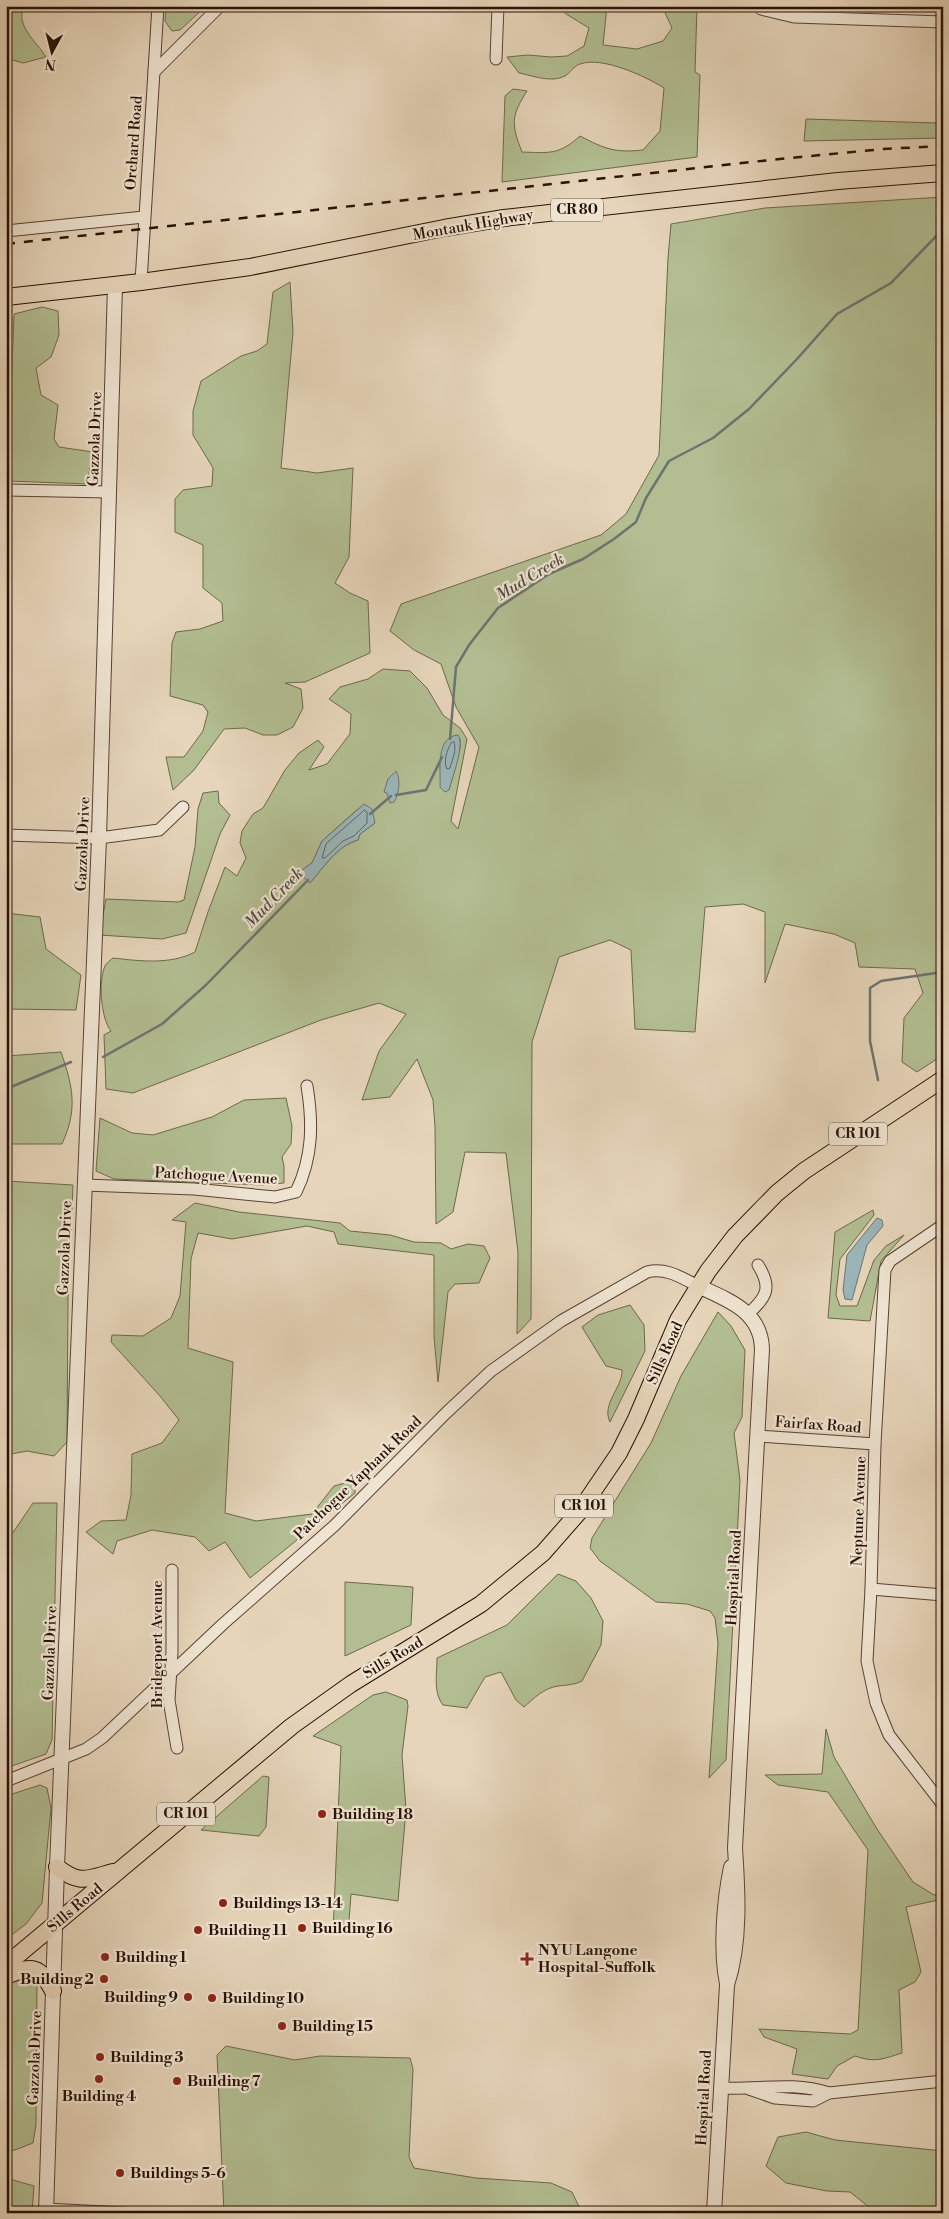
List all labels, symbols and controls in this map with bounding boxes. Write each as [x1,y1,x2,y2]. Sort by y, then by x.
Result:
north arrow [28,28,78,78]
text: N [44,54,57,74]
street label: Orchard Road [121,95,147,191]
road number: CR 80 [551,198,603,222]
street label: Montauk Highway [411,205,535,245]
street label: Gazzola Drive [84,391,106,487]
water label: Mud Creek [492,549,568,605]
street label: Gazzola Drive [72,796,94,892]
water label: Mud Creek [240,864,308,932]
road number: CR 101 [829,1122,887,1146]
street label: Patchogue Avenue [154,1163,278,1189]
street label: Gazzola Drive [54,1200,76,1296]
street label: Sills Road [643,1318,687,1387]
street label: Patchogue Yaphank Road [290,1412,426,1544]
street label: Fairfax Road [774,1412,862,1438]
street label: Neptune Avenue [848,1456,870,1566]
road number: CR 101 [555,1494,613,1518]
street label: Hospital Road [722,1529,746,1626]
street label: Bridgeport Avenue [148,1580,167,1709]
street label: Gazzola Drive [39,1605,61,1701]
street label: Sills Road [359,1632,427,1683]
road number: CR 101 [157,1802,215,1826]
place label: Building 18 [332,1805,413,1824]
marker: Building 18 [316,1808,328,1820]
street label: Sills Road [43,1879,107,1937]
place label: Buildings 13-14 [233,1894,343,1913]
marker: Buildings 13-14 [217,1897,229,1909]
place label: Building 16 [312,1919,393,1938]
place label: Building 11 [208,1921,288,1940]
marker: Building 16 [296,1922,308,1934]
marker: Building 11 [192,1924,204,1936]
place label: NYU Langone Hospital-Suffolk [538,1941,656,1977]
place label: Building 1 [115,1948,188,1967]
marker: Building 1 [99,1951,111,1963]
marker: NYU Langone Hospital-Suffolk [520,1952,534,1966]
place label: Building 2 [20,1970,94,1989]
marker: Building 2 [98,1973,110,1985]
place label: Building 9 [104,1988,178,2007]
place label: Building 10 [222,1989,304,2008]
marker: Building 9 [182,1991,194,2003]
marker: Building 10 [206,1992,218,2004]
street label: Gazzola Drive [24,2010,46,2106]
place label: Building 15 [292,2017,373,2036]
marker: Building 15 [276,2020,288,2032]
place label: Building 3 [110,2048,184,2067]
street label: Hospital Road [692,2049,716,2146]
marker: Building 3 [94,2051,106,2063]
place label: Building 7 [187,2072,261,2091]
marker: Building 4 [93,2073,105,2085]
marker: Building 7 [171,2075,183,2087]
place label: Building 4 [62,2087,136,2106]
place label: Buildings 5-6 [130,2164,226,2183]
marker: Buildings 5-6 [114,2167,126,2179]

